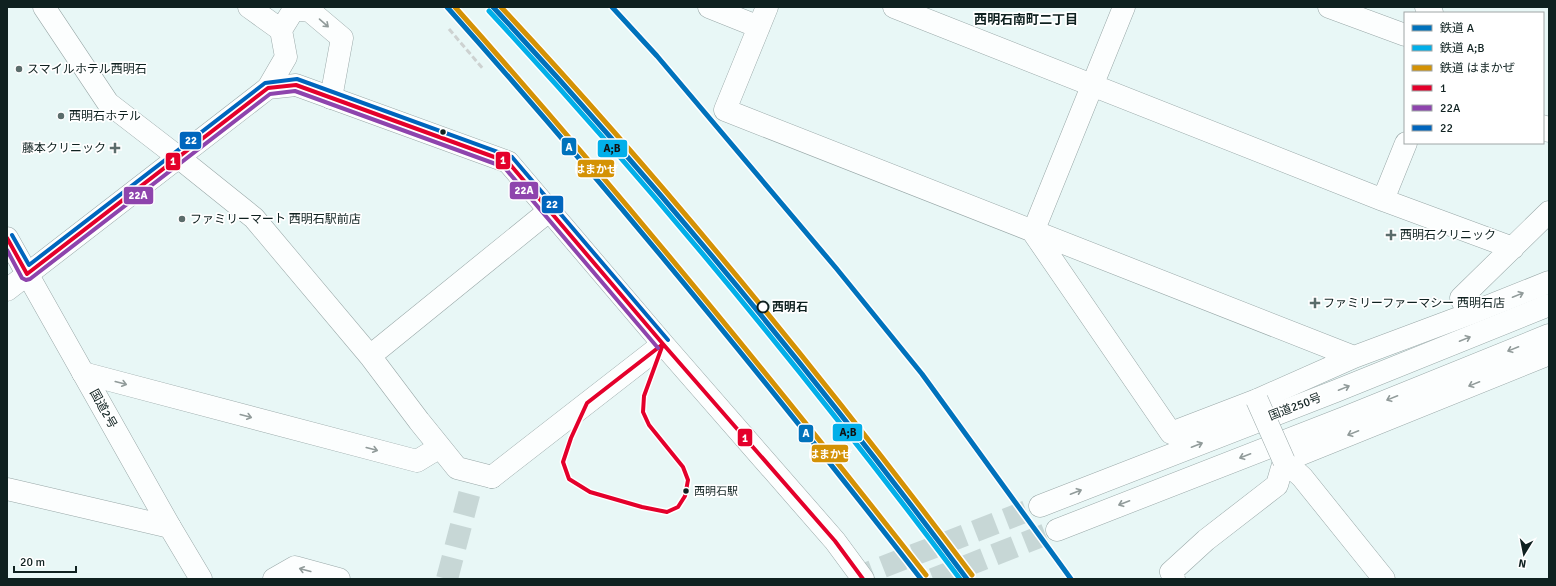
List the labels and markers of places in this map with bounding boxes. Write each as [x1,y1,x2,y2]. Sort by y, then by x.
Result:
place label: スマイルホテル西明石 [27,62,147,77]
marker: スマイルホテル西明石 [14,64,24,74]
place label: 西明石ホテル [69,109,141,124]
marker: 西明石ホテル [56,111,66,121]
unlabelled marker [438,127,448,137]
place label: 藤本クリニック [22,141,106,156]
marker: 藤本クリニック [109,142,121,154]
place label: ファミリーマート 西明石駅前店 [190,212,361,227]
marker: ファミリーマート 西明石駅前店 [177,214,187,224]
place label: 西明石クリニック [1400,228,1496,243]
marker: 西明石クリニック [1385,229,1397,241]
place label: ファミリーファーマシー 西明石店 [1323,296,1505,311]
marker: ファミリーファーマシー 西明石店 [1310,298,1320,308]
marker: 西明石 [756,300,770,314]
place label: 西明石 [772,300,808,315]
place label: 西明石駅 [694,485,738,498]
marker: 西明石駅 [681,486,691,496]

